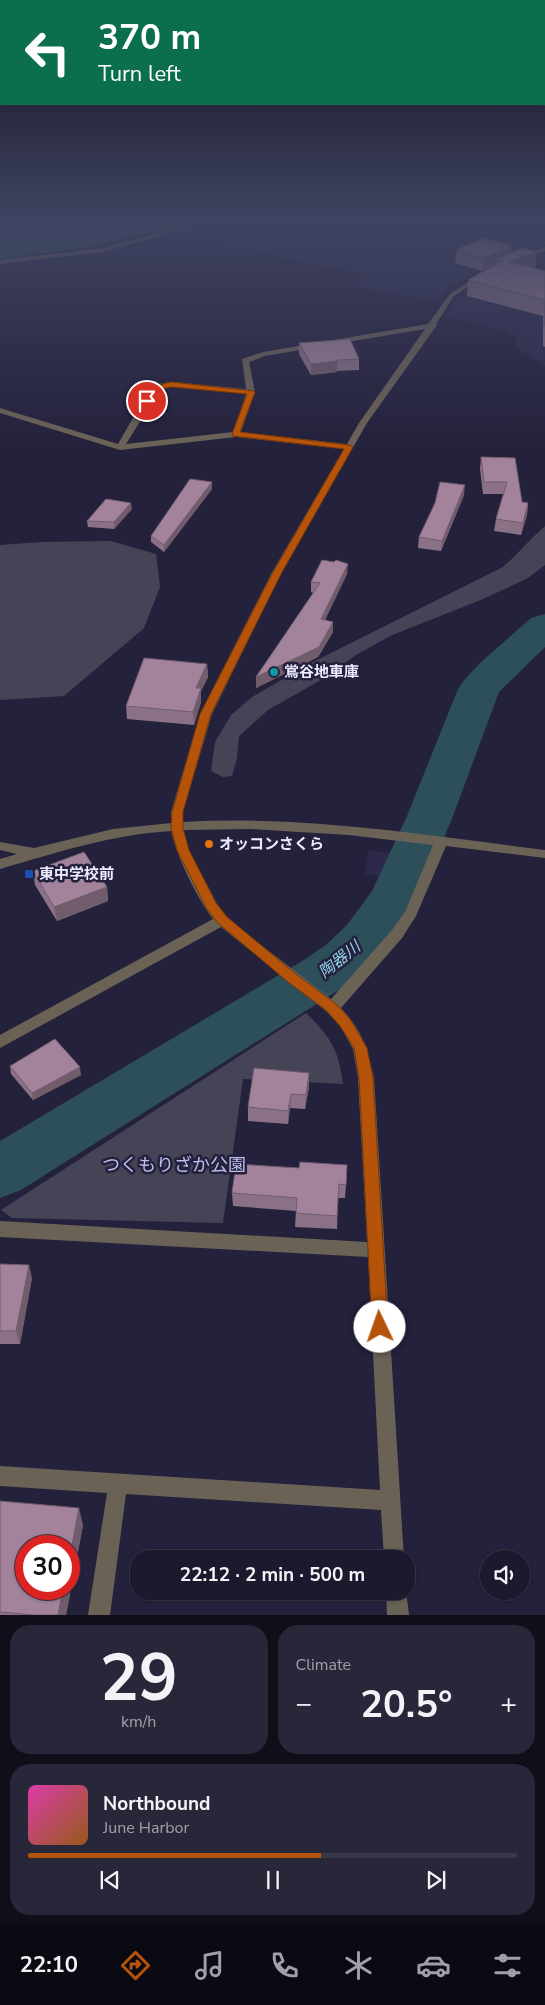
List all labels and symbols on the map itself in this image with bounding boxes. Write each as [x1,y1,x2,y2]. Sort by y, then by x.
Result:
pin [126,380,168,422]
place label: 鴬谷地車庫 [284,662,359,682]
marker: 鴬谷地車庫 [268,666,280,678]
place label: オッコンさくら [219,834,324,854]
marker: オッコンさくら [203,838,215,850]
place label: 東中学校前 [39,864,114,884]
marker: 東中学校前 [23,868,35,880]
water label: 陶器川 [314,935,367,983]
park label: つくもりざか公園 [102,1153,246,1177]
position arrow [353,1300,405,1352]
speed limit sign: 30 [15,1535,80,1600]

